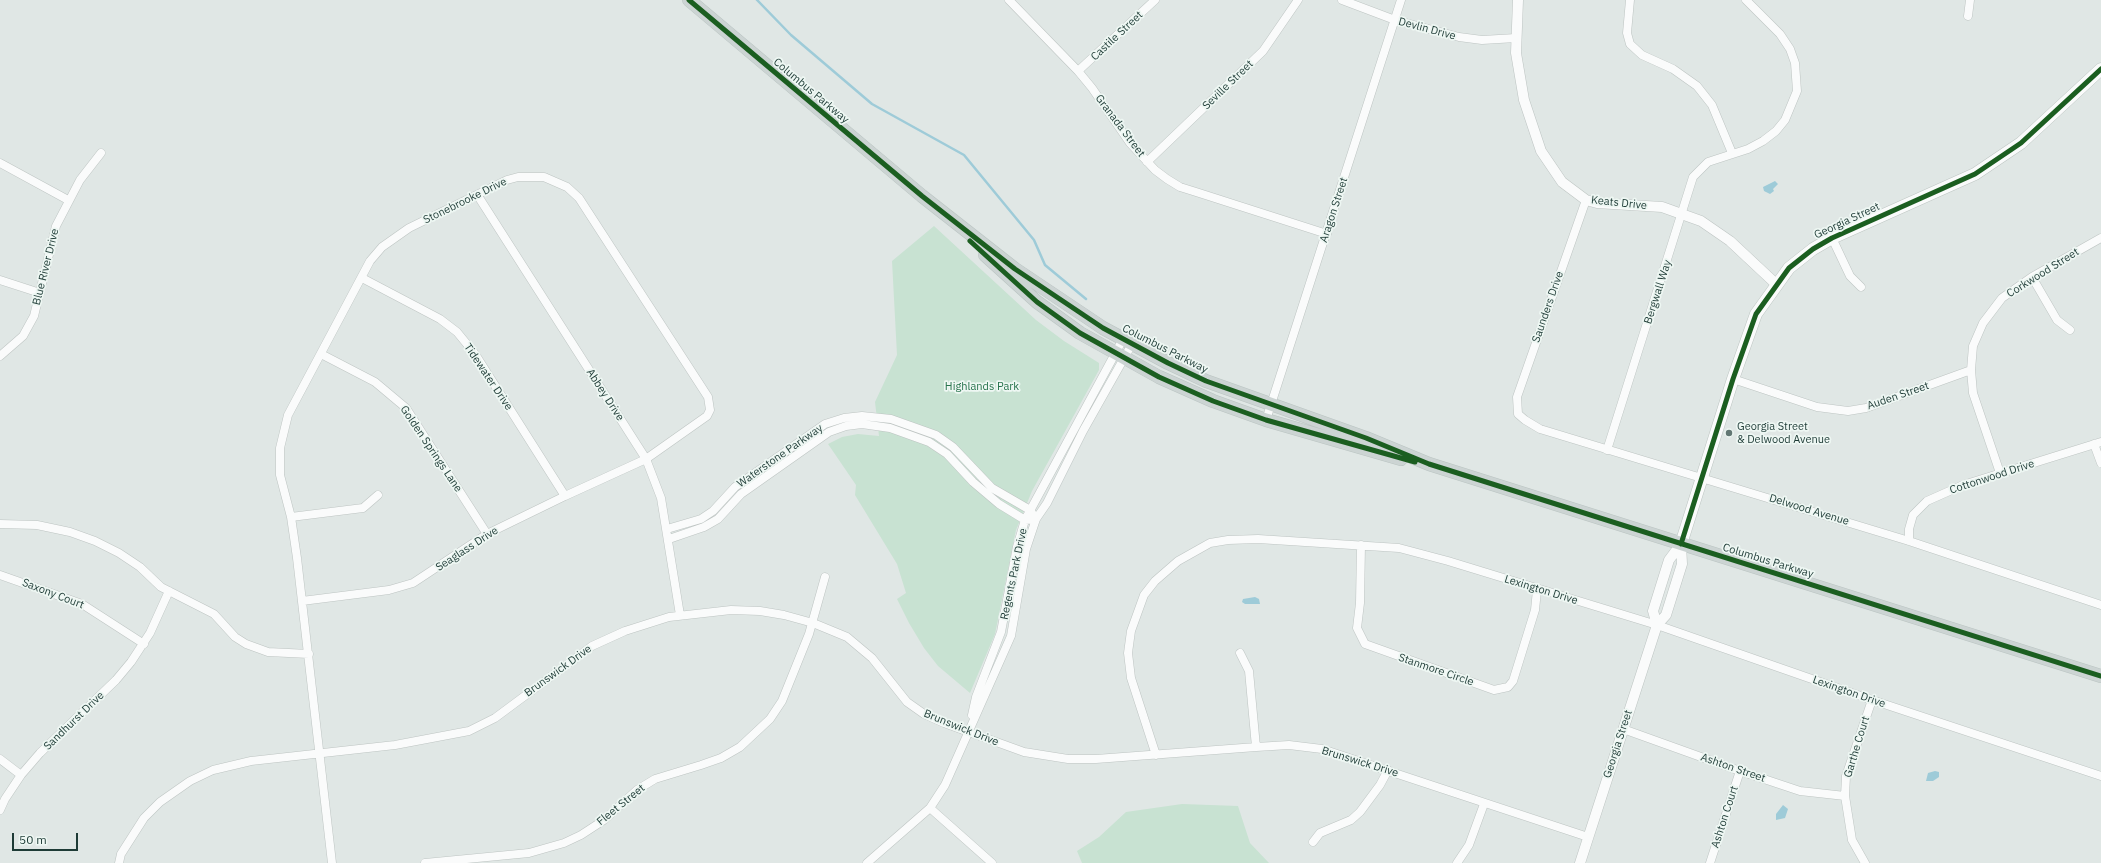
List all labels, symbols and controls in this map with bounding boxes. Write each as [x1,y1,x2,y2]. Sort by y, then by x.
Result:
street label: Castile Street [1088,9,1146,63]
street label: Devlin Drive [1397,15,1457,43]
street label: Columbus Parkway [771,56,851,126]
street label: Seville Street [1200,58,1256,112]
street label: Granada Street [1092,92,1148,160]
street label: Stonebrooke Drive [421,175,509,227]
street label: Aragon Street [1317,176,1351,244]
street label: Keats Drive [1590,194,1648,212]
street label: Georgia Street [1812,200,1882,242]
street label: Blue River Drive [30,227,62,307]
street label: Corkwood Street [2004,245,2082,301]
street label: Bergwall Way [1641,258,1675,326]
street label: Saunders Drive [1530,270,1566,344]
street label: Columbus Parkway [1120,322,1210,376]
street label: Tidewater Drive [461,341,515,413]
street label: Abbey Drive [583,366,627,424]
street label: Auden Street [1865,379,1931,413]
park label: Highlands Park [945,380,1019,394]
street label: Golden Springs Lane [397,403,465,495]
place label: Georgia Street & Delwood Avenue [1737,420,1830,446]
street label: Waterstone Parkway [735,421,825,491]
marker: Georgia Street & Delwood Avenue [1724,428,1734,438]
street label: Cottonwood Drive [1948,457,2036,497]
street label: Delwood Avenue [1767,492,1851,528]
street label: Seaglass Drive [433,524,501,574]
street label: Regents Park Drive [998,527,1030,621]
street label: Columbus Parkway [1721,541,1815,581]
street label: Lexington Drive [1503,573,1579,607]
street label: Saxony Court [20,576,86,612]
street label: Brunswick Drive [522,642,594,700]
street label: Stanmore Circle [1397,651,1475,689]
street label: Lexington Drive [1811,673,1887,711]
street label: Sandhurst Drive [41,689,107,753]
street label: Brunswick Drive [922,707,1000,749]
street label: Georgia Street [1601,708,1635,780]
street label: Garthe Court [1841,715,1873,779]
street label: Brunswick Drive [1320,744,1400,780]
street label: Ashton Street [1699,751,1767,785]
street label: Fleet Street [594,782,648,828]
street label: Ashton Court [1709,784,1741,850]
scale bar [14,825,80,851]
text: 50 m [19,832,47,847]

